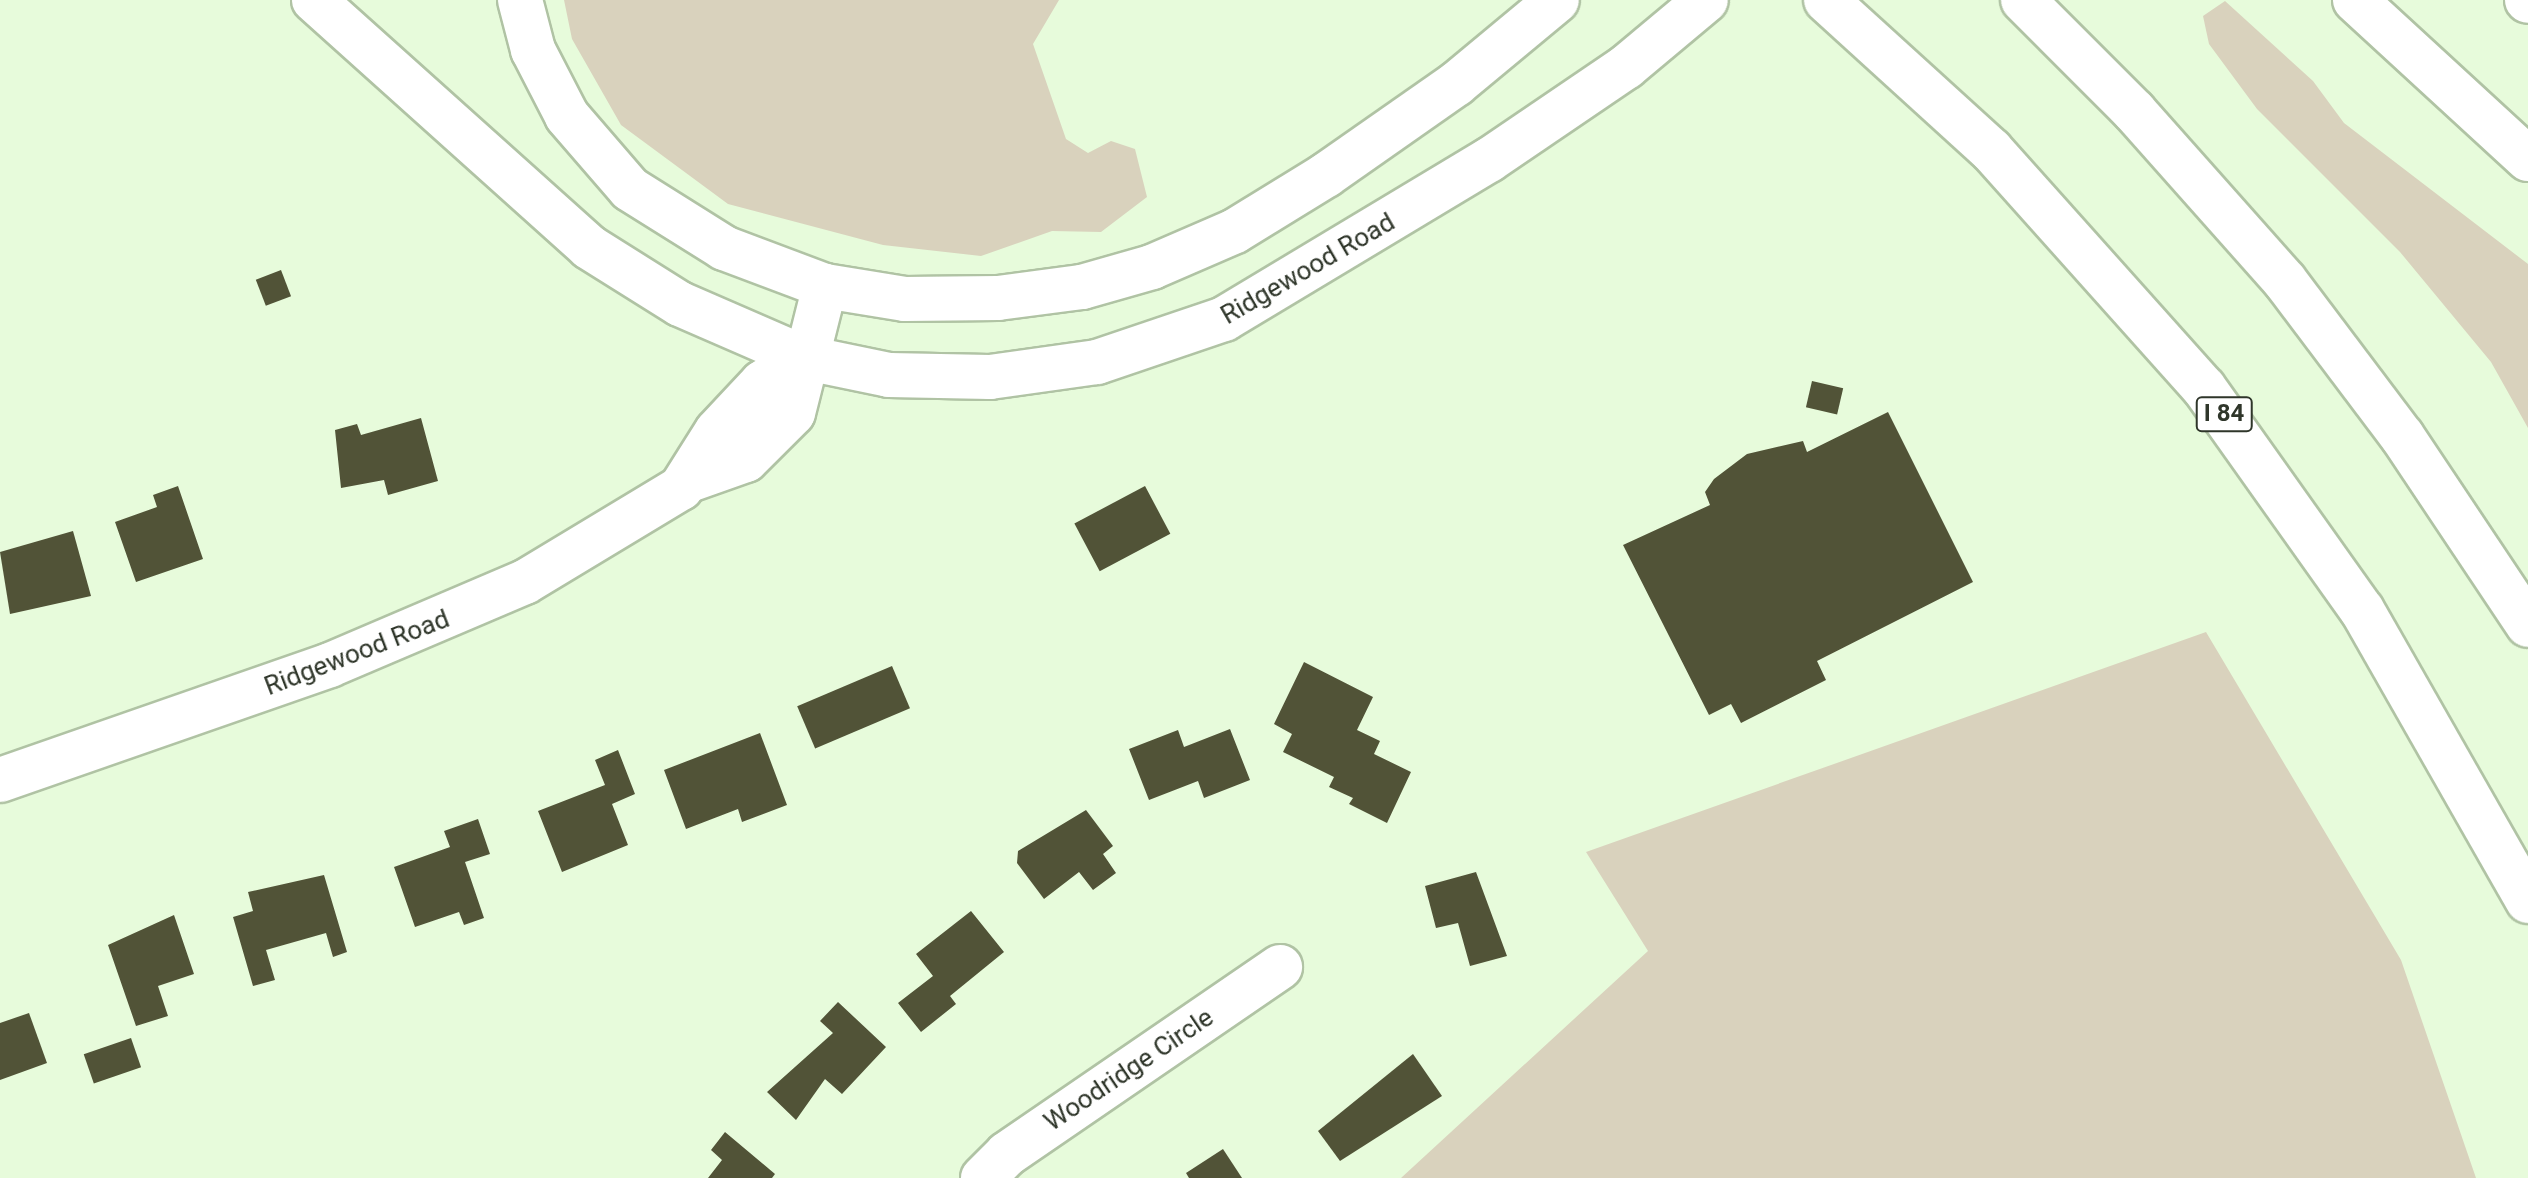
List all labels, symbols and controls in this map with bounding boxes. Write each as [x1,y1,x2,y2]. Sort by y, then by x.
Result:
street label: Ridgewood Road [1216,207,1400,331]
road number: I 84 [2194,394,2254,434]
street label: Ridgewood Road [260,603,454,703]
street label: Woodridge Circle [1039,1002,1219,1138]

